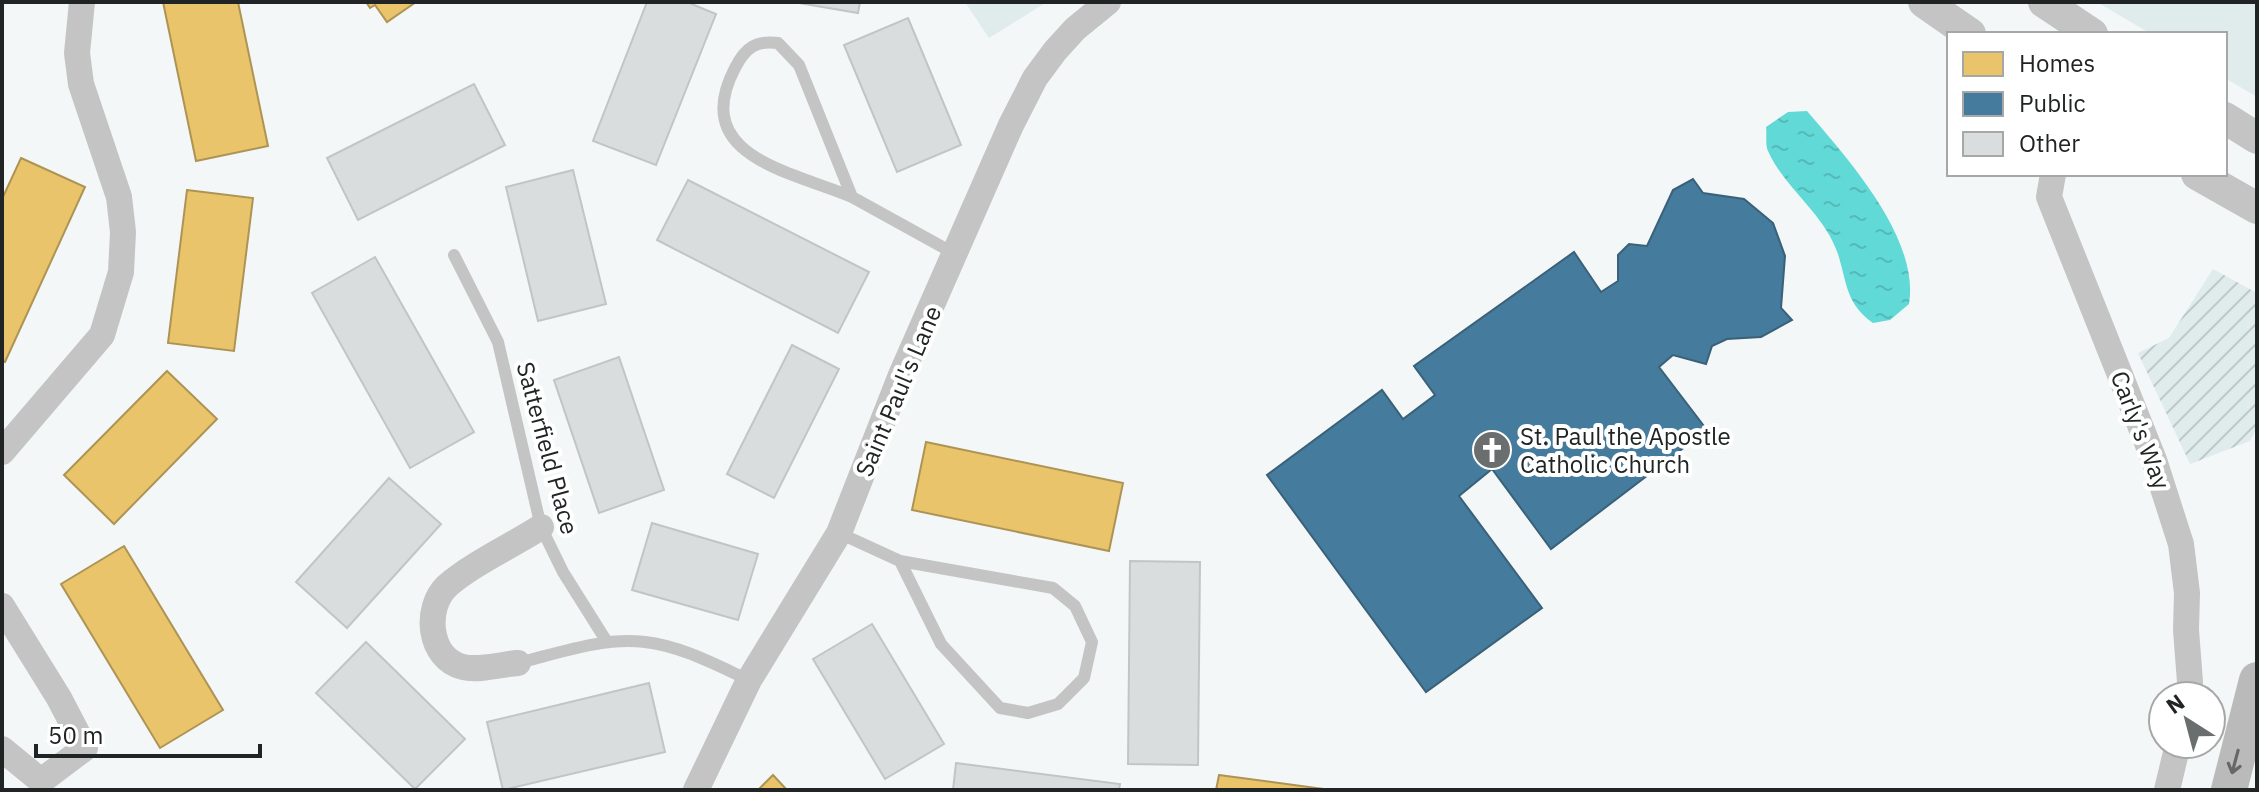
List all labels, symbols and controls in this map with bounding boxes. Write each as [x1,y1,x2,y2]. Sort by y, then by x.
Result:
legend [1947,32,2227,176]
text: Homes [2019,47,2095,79]
text: Public [2019,87,2086,119]
text: Other [2019,127,2080,159]
street label: Saint Paul's Lane [848,301,948,481]
street label: Satterfield Place [510,358,586,538]
street label: Carly's Way [2104,366,2178,494]
place label: St. Paul the Apostle Catholic Church [1520,420,1731,480]
church icon: St. Paul the Apostle Catholic Church [1471,429,1513,471]
north arrow [2147,680,2227,760]
text: N [2160,687,2190,720]
scale bar [36,708,260,758]
text: 50 m [48,719,103,751]
one-way arrow [2227,748,2242,774]

